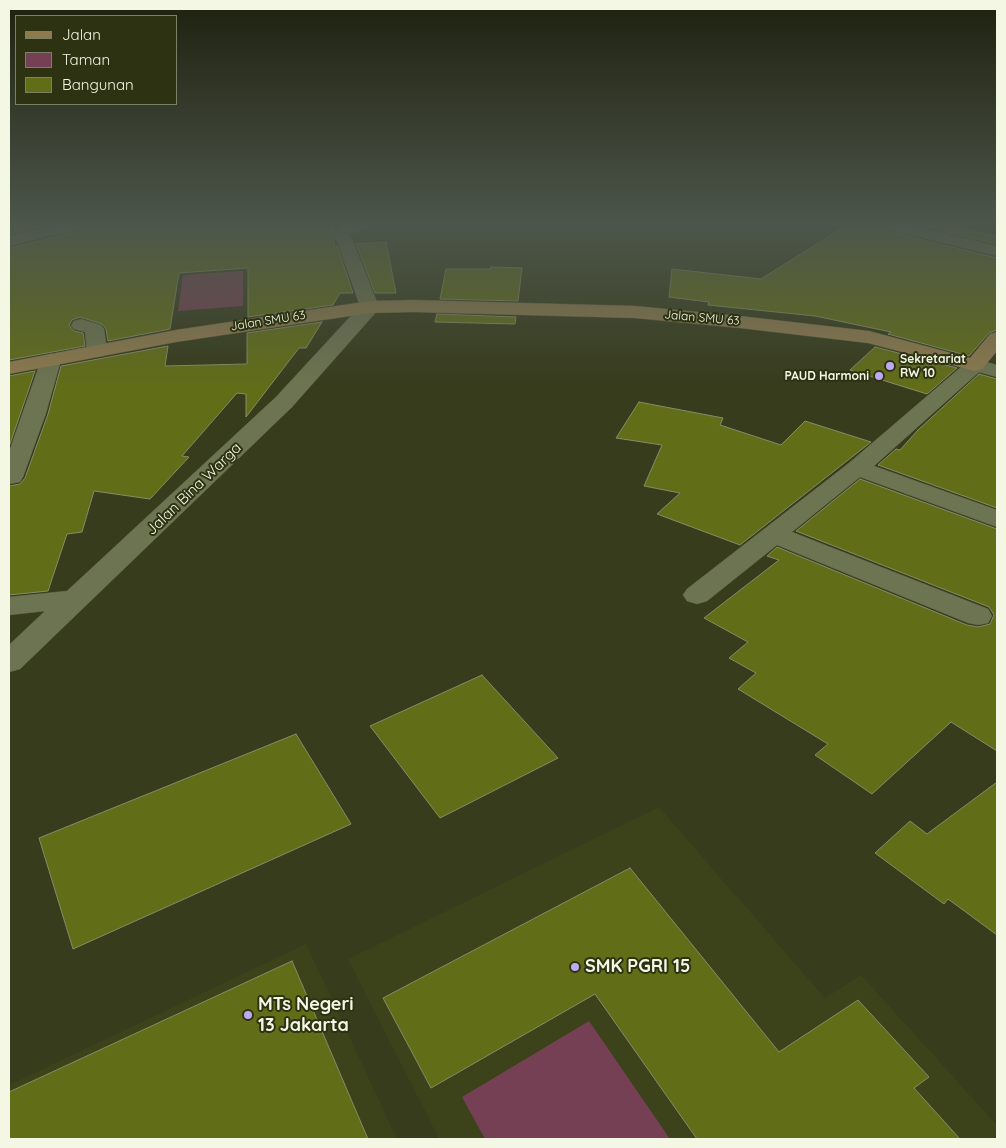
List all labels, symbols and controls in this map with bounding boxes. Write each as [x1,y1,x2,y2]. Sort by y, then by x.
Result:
legend [15,15,178,105]
text: Jalan [62,25,101,44]
text: Taman [62,50,110,69]
text: Bangunan [62,75,134,94]
street label: Jalan SMU 63 [230,308,306,334]
street label: Jalan SMU 63 [664,308,740,328]
place label: Sekretariat RW 10 [900,352,966,380]
marker: Sekretariat RW 10 [884,360,896,372]
place label: PAUD Harmoni [784,369,869,383]
marker: PAUD Harmoni [873,370,885,382]
street label: Jalan Bina Warga [143,439,245,539]
place label: SMK PGRI 15 [585,956,690,978]
marker: SMK PGRI 15 [569,961,581,973]
place label: MTs Negeri 13 Jakarta [258,994,353,1036]
marker: MTs Negeri 13 Jakarta [242,1009,254,1021]

